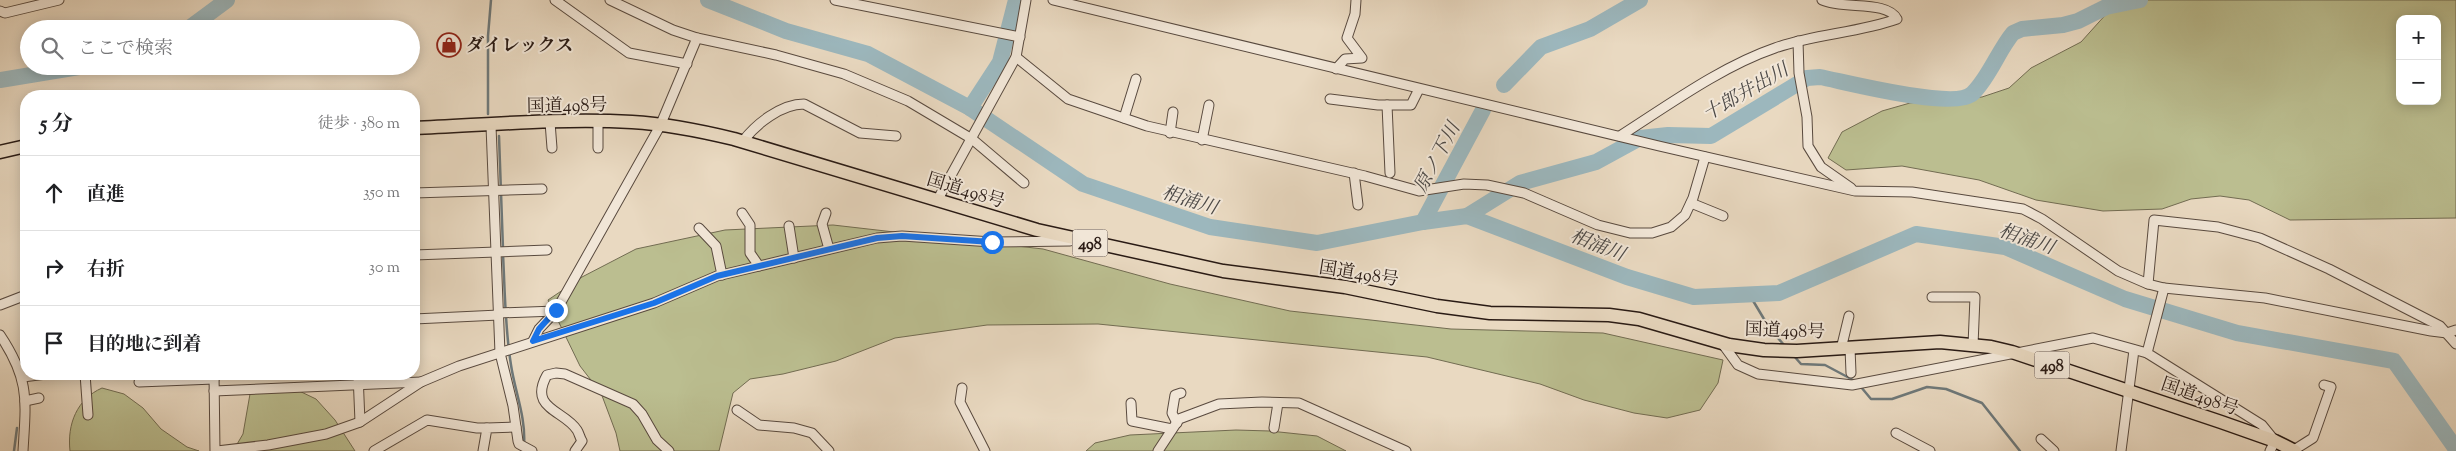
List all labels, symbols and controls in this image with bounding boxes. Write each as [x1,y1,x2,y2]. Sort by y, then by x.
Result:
map controls [2396,15,2441,105]
button: + [2396,15,2441,60]
search box [20,20,420,75]
shop icon: ダイレックス [436,32,462,58]
icon: search [38,34,66,62]
place label: ダイレックス [466,34,573,60]
text: ここで検索 [78,36,173,63]
water label: 十郎井出川 [1698,57,1796,129]
button: − [2396,60,2441,105]
street label: 国道498号 [526,93,608,121]
text: 5 分 [40,110,73,140]
text: 徒歩 · 380 m [318,113,400,136]
water label: 原ノ下川 [1408,117,1469,198]
street label: 国道498号 [923,168,1008,216]
icon: ahead [40,179,68,207]
water label: 相浦川 [1158,180,1222,223]
text: 直進 [87,182,125,209]
text: 350 m [363,182,400,205]
water label: 相浦川 [1995,218,2059,263]
water label: 相浦川 [1566,224,1630,270]
road number: 498 [1072,230,1108,256]
route start [981,231,1004,254]
icon: right [40,254,68,282]
street label: 国道498号 [1317,256,1401,294]
text: 右折 [87,257,125,284]
text: 30 m [369,257,400,280]
route end [545,299,568,322]
street label: 国道498号 [1744,318,1826,346]
icon: arrive [40,329,68,357]
text: 目的地に到着 [87,332,201,359]
road number: 498 [2034,352,2070,378]
street label: 国道498号 [2157,372,2242,423]

